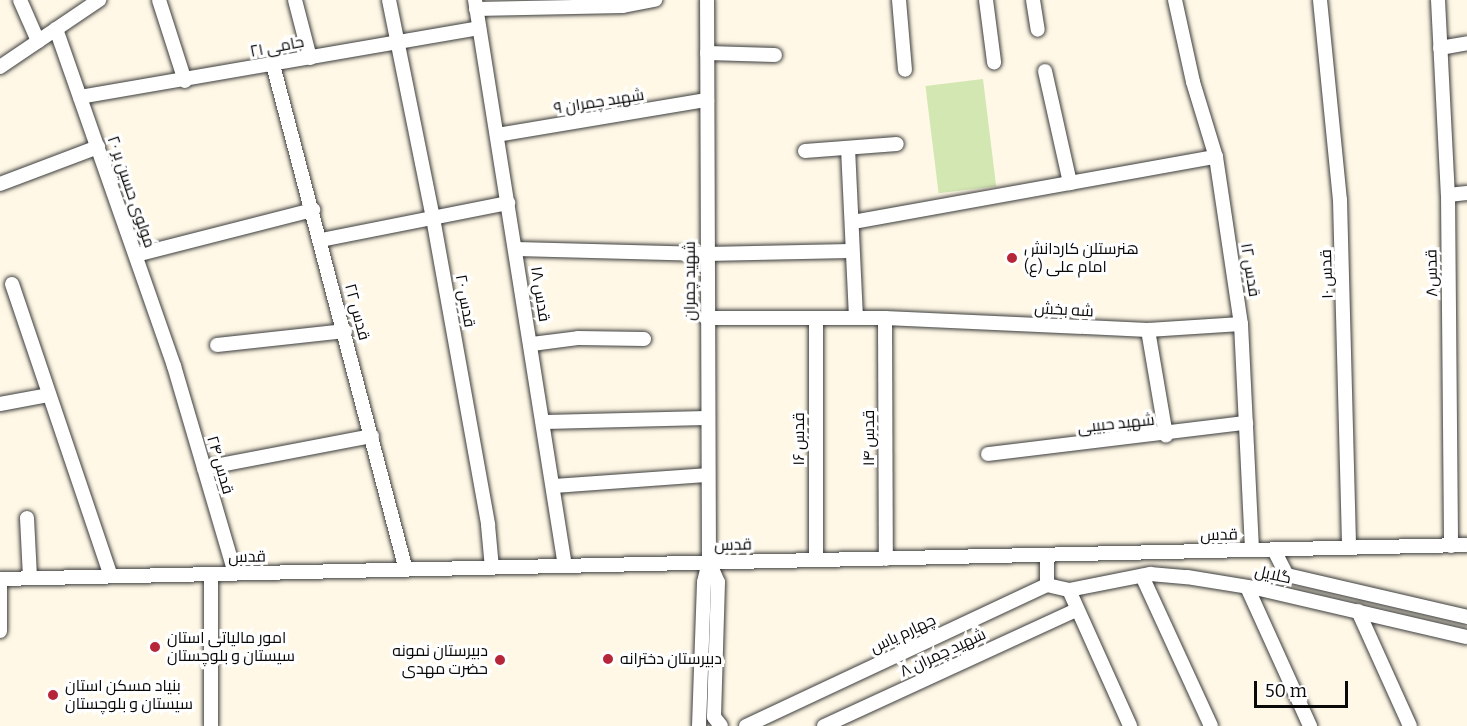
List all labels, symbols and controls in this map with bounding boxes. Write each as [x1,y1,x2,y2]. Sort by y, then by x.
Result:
street label: جامی ۲۱ [248,32,306,62]
street label: شهید چمران ۹ [552,85,646,119]
street label: مولوی حسین بر ۲۰ [103,133,159,251]
place label: هنرستلن کاردانش امام علی (ع) [1024,239,1139,277]
street label: شهید چمران [680,241,700,321]
street label: قدس ۱۲ [1236,242,1264,298]
street label: قدس ۱۰ [1317,249,1337,299]
street label: قدس۸ [1422,249,1442,297]
marker: هنرستلن کاردانش امام علی (ع) [1005,251,1019,265]
street label: قدس ۱۸ [526,265,554,323]
street label: قدس ۲۰ [451,273,479,329]
street label: قدس ۲۲ [340,282,374,342]
street label: شه بخش [1034,299,1094,321]
street label: قدس ۱۴ [859,410,879,466]
street label: شهید حبیبی [1077,410,1155,438]
street label: قدس ۱۶ [789,412,809,466]
street label: قدس ۲۴ [203,434,237,496]
street label: قدس [1200,525,1238,545]
street label: قدس [714,535,752,555]
street label: قدس [228,547,266,567]
street label: گلایل [1253,562,1293,588]
street label: چهارم یاس [867,611,939,657]
street label: شهید چمران ۸ [897,625,989,681]
place label: امور مالیاتی استان سیستان و بلوچستان [167,628,295,666]
marker: امور مالیاتی استان سیستان و بلوچستان [148,640,162,654]
place label: دبیرستان نمونه حضرت مهدی [392,641,488,679]
place label: دبیرستان دخترانه [620,649,722,669]
marker: دبیرستان دخترانه [601,652,615,666]
marker: دبیرستان نمونه حضرت مهدی [493,653,507,667]
scale bar [1257,669,1352,707]
place label: بنیاد مسکن استان سیستان و بلوچستان [65,676,193,714]
text: 50 m [1265,680,1307,702]
marker: بنیاد مسکن استان سیستان و بلوچستان [46,688,60,702]

